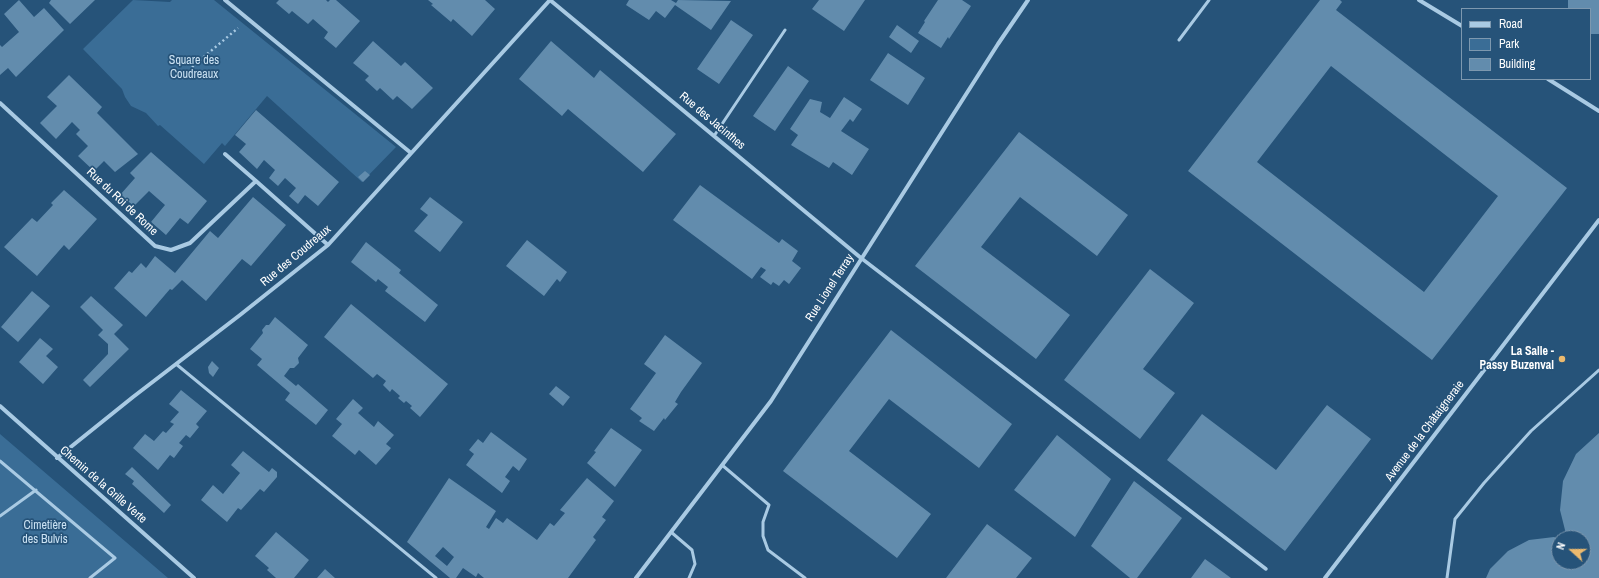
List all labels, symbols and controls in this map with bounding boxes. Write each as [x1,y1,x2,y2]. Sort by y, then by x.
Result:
legend [1461,8,1591,80]
text: Road [1499,16,1523,32]
text: Park [1499,36,1519,52]
park label: Square des Coudreaux [169,54,219,82]
text: Building [1499,56,1535,72]
street label: Rue des Jacinthes [676,89,748,153]
street label: Rue du Roi de Rome [83,165,161,239]
street label: Rue des Coudreaux [258,222,334,290]
street label: Rue Lionel Terray [803,252,857,324]
place label: La Salle - Passy Buzenval [1480,345,1554,373]
marker: La Salle - Passy Buzenval [1557,354,1567,364]
street label: Avenue de la Châtaigneraie [1382,378,1468,484]
street label: Chemin de la Grille Verte [57,443,149,527]
park label: Cimetière des Bulvis [22,519,68,547]
north arrow [1551,530,1591,570]
text: N [1553,541,1568,552]

